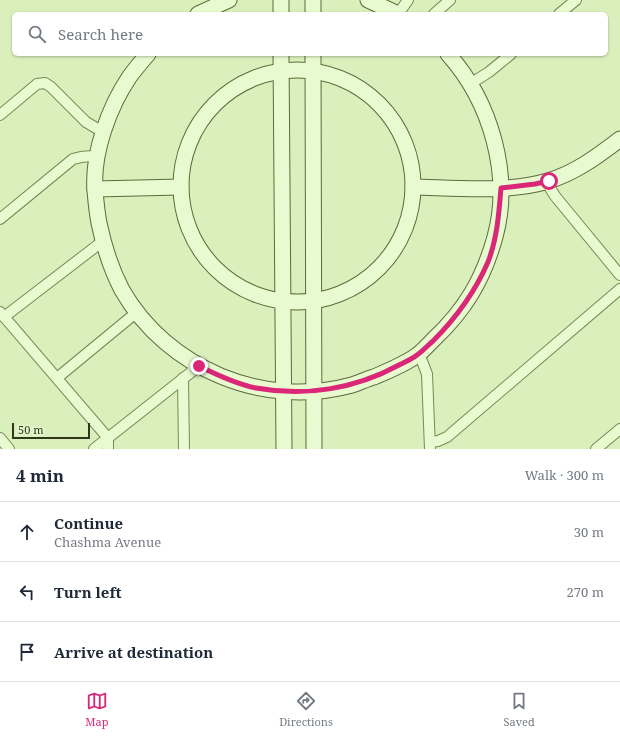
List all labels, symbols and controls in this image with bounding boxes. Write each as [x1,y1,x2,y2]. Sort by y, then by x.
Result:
search box [12,12,608,56]
icon: search [26,23,48,45]
text: Search here [58,24,143,44]
route start [540,172,558,190]
route end [190,357,208,375]
scale bar [12,421,90,440]
text: 50 m [18,422,44,437]
text: 4 min [16,464,64,487]
text: Walk · 300 m [525,466,604,484]
text: Continue [54,513,123,533]
icon: ahead [16,521,38,543]
text: 30 m [574,523,604,541]
text: Chashma Avenue [54,533,161,551]
icon: left [16,581,38,603]
text: Turn left [54,582,122,602]
text: 270 m [567,583,604,601]
icon: arrive [16,641,38,663]
text: Arrive at destination [54,642,213,662]
tab: Map [85,690,109,729]
tab: Directions [279,690,333,729]
tab: Saved [504,690,535,729]

